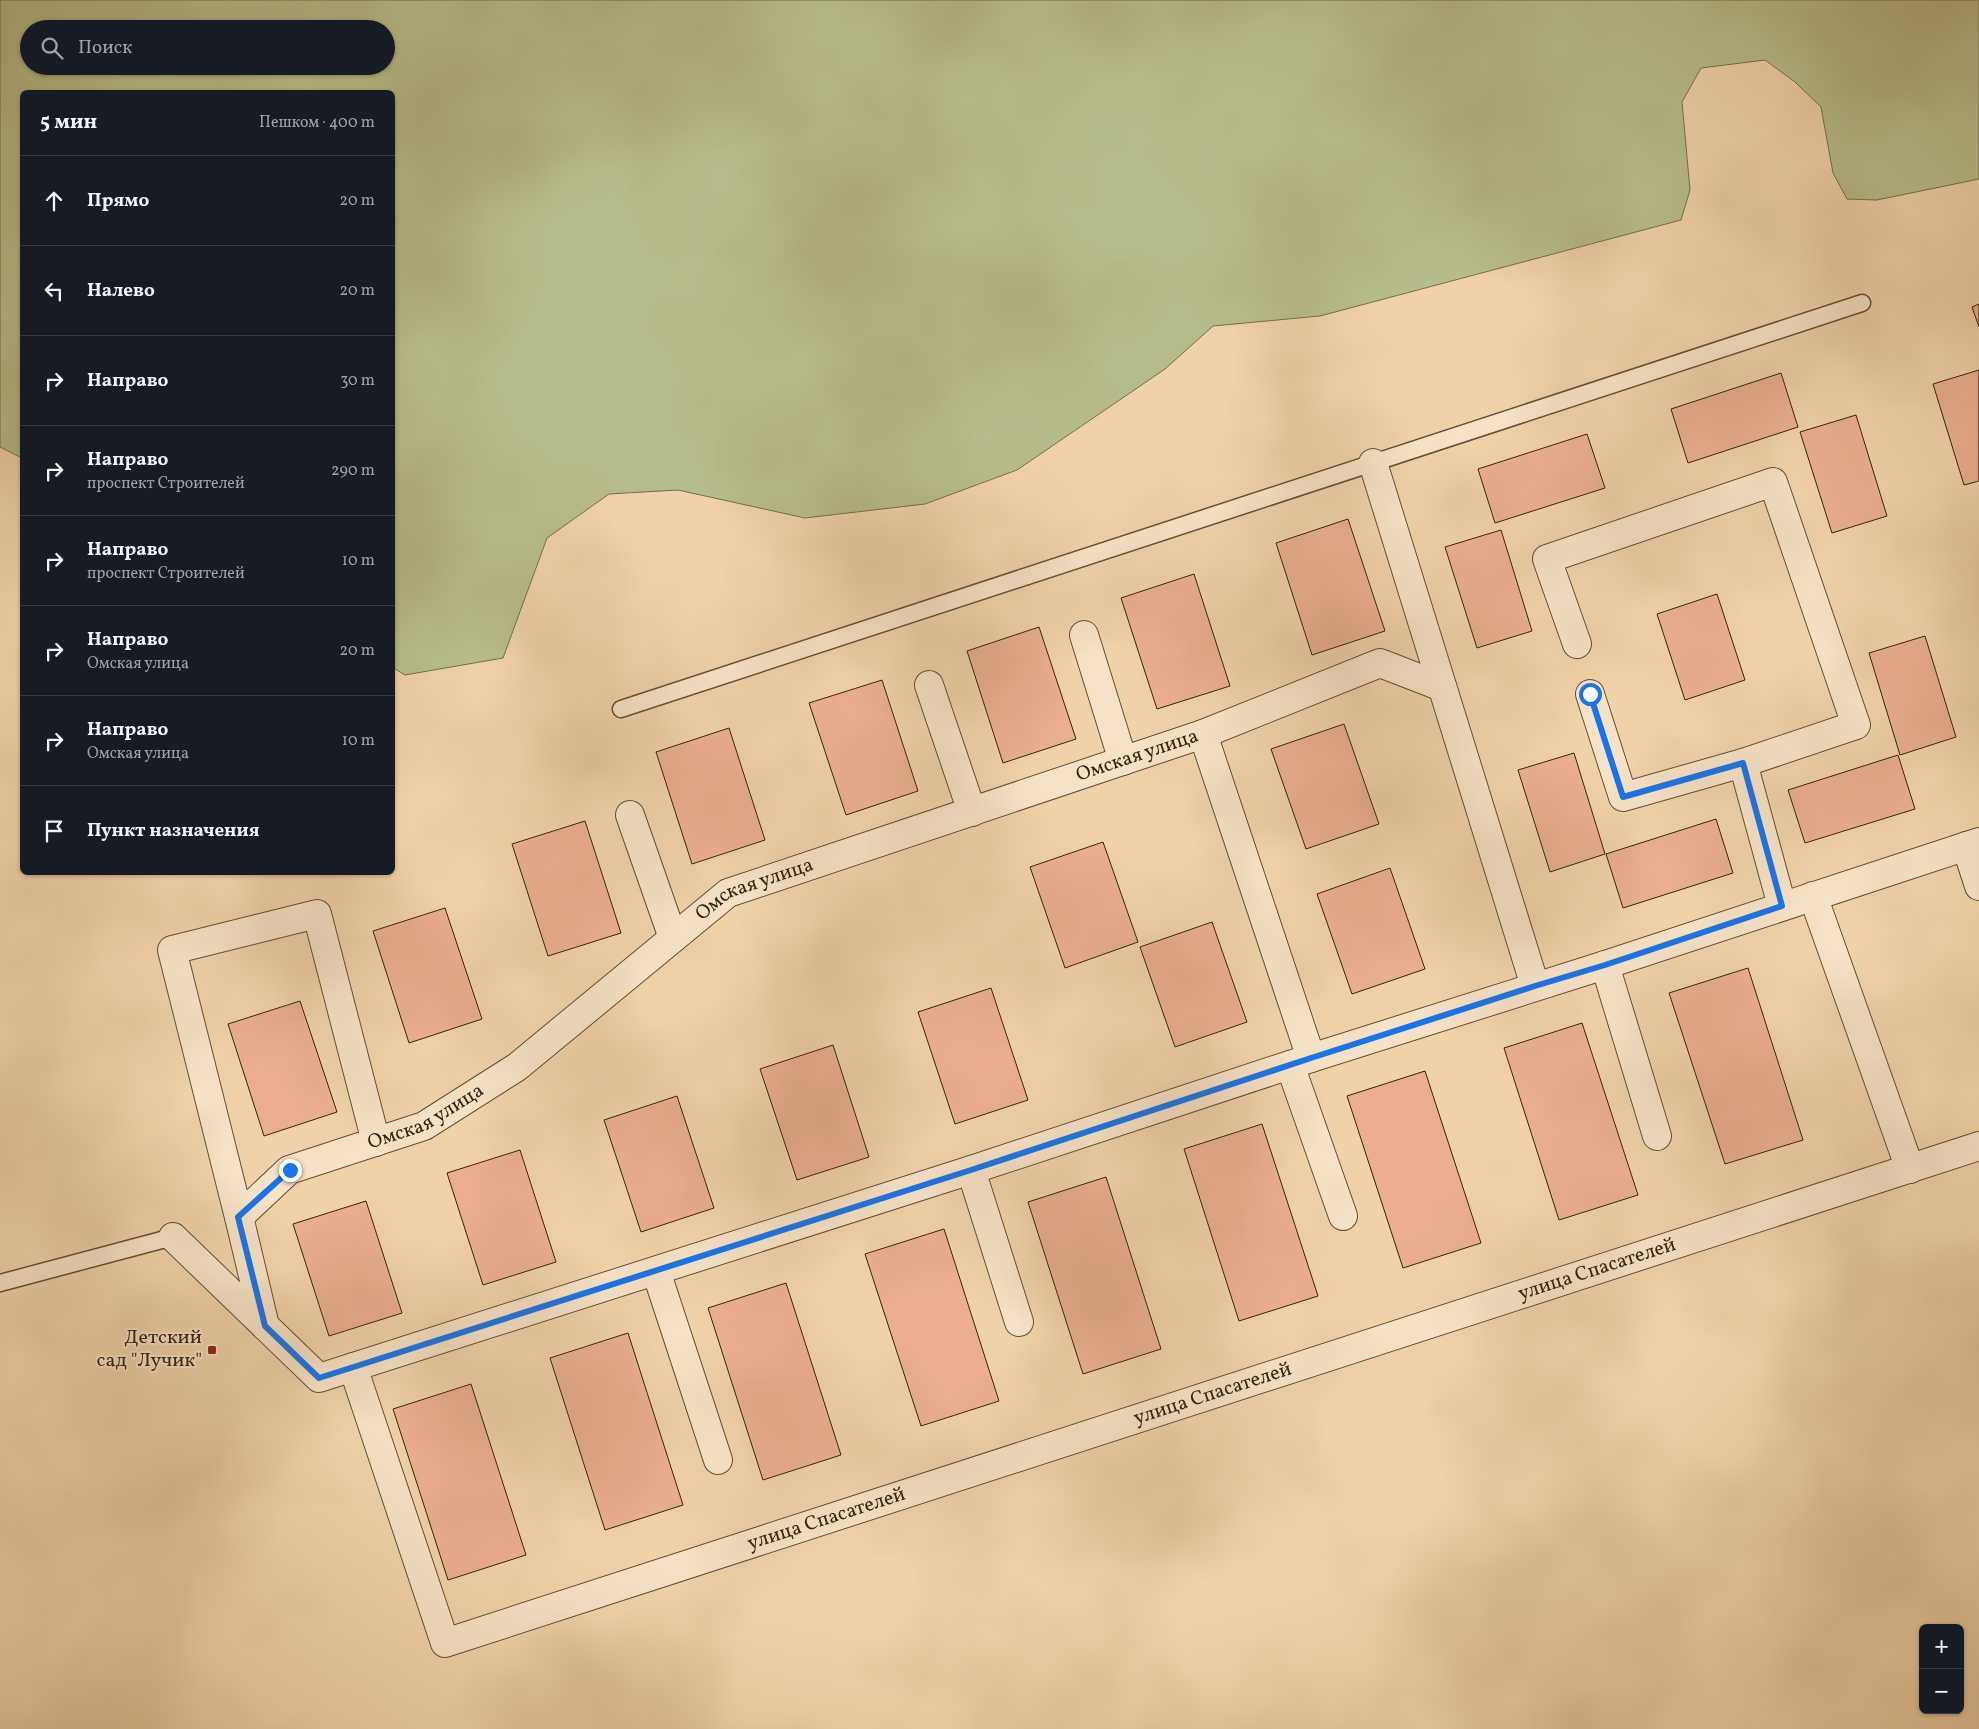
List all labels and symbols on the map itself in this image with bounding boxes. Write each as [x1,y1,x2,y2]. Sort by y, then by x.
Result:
route start [1579,683,1602,706]
street label: Омская улица [1072,722,1202,789]
street label: Омская улица [690,851,817,928]
street label: Омская улица [364,1077,490,1157]
route end [279,1159,302,1182]
street label: улица Спасателей [1515,1231,1680,1308]
place label: Детский сад "Лучик" [97,1324,202,1375]
marker: Детский сад "Лучик" [206,1344,218,1356]
street label: улица Спасателей [1130,1356,1295,1433]
street label: улица Спасателей [744,1481,909,1558]

